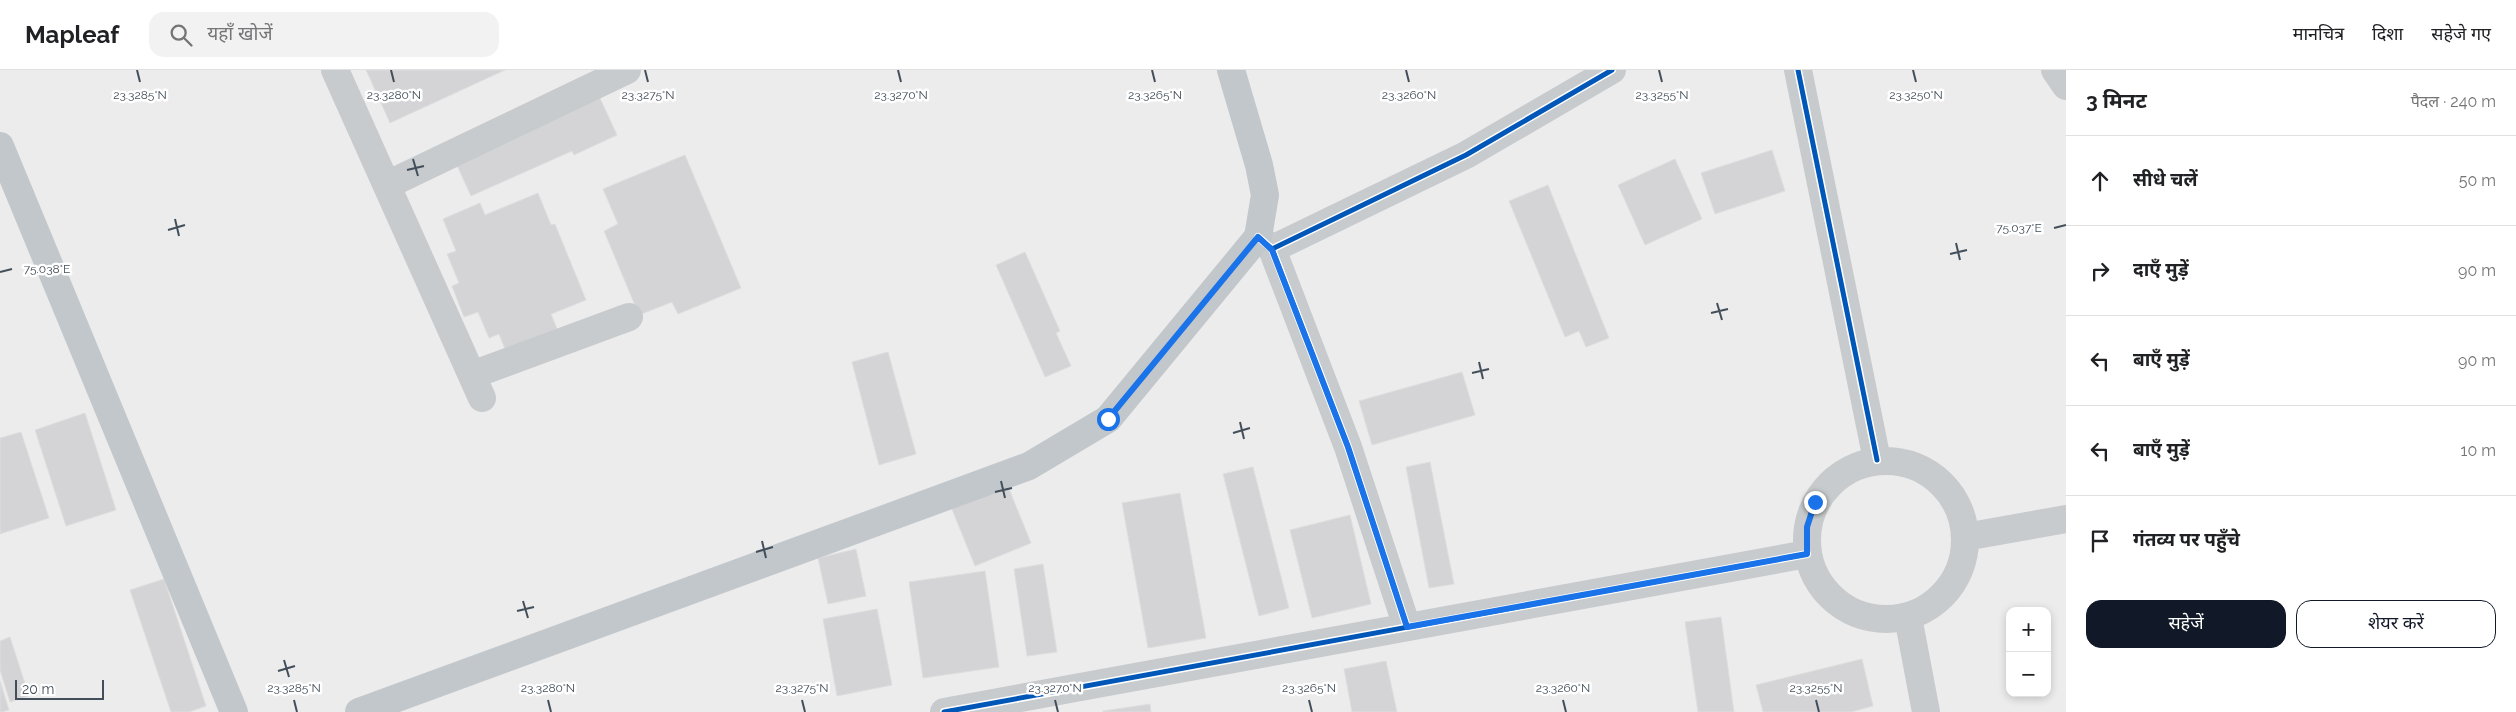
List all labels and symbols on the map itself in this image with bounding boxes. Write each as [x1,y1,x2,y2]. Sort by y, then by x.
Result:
text: 23.3285°N [113,88,167,102]
text: 23.3280°N [367,88,421,102]
text: 23.3275°N [622,88,674,102]
text: 23.3270°N [874,88,928,102]
text: 23.3265°N [1128,88,1182,102]
text: 23.3260°N [1382,88,1436,102]
text: 23.3255°N [1635,88,1689,102]
text: 23.3250°N [1889,88,1943,102]
text: 75.037°E [1996,221,2042,235]
text: 75.038°E [24,262,70,276]
route start [1097,408,1120,431]
route end [1804,491,1827,514]
scale bar [15,677,104,700]
text: 23.3285°N [267,681,321,695]
text: 23.3280°N [521,681,575,695]
text: 23.3275°N [776,681,828,695]
text: 23.3270°N [1028,681,1082,695]
text: 23.3265°N [1282,681,1336,695]
text: 23.3260°N [1536,681,1590,695]
text: 23.3255°N [1789,681,1843,695]

